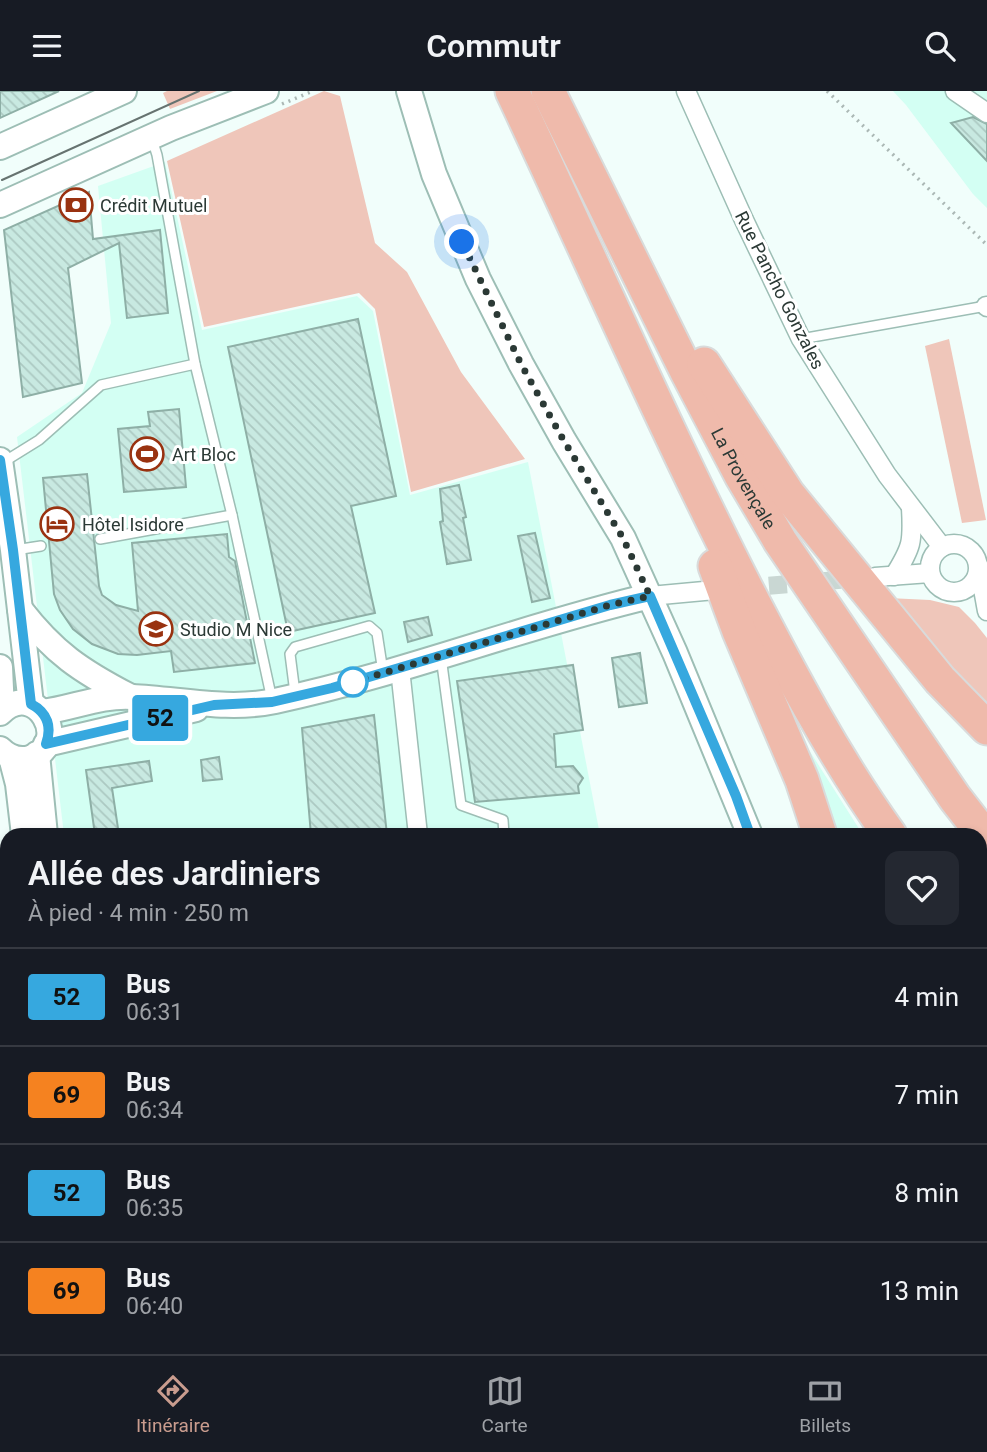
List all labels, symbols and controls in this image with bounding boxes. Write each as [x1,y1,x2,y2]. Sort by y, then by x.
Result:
icon: menu [28,27,66,65]
text: Commutr [426,27,561,65]
icon: search [921,27,959,65]
bank icon: Crédit Mutuel [57,186,95,224]
place label: Crédit Mutuel [100,195,207,216]
street label: Rue Pancho Gonzales [731,207,829,373]
your location [444,224,479,259]
street label: La Provençale [708,424,781,532]
sports icon: Art Bloc [128,435,166,473]
place label: Art Bloc [172,444,236,465]
hotel icon: Hôtel Isidore [38,505,76,543]
place label: Hôtel Isidore [82,514,184,535]
school or university icon: Studio M Nice [137,610,175,648]
place label: Studio M Nice [180,619,292,640]
unlabelled marker [338,667,368,697]
line badge: 52 [128,695,192,741]
text: 52 [146,704,174,732]
button: heart [885,851,959,925]
text: Allée des Jardiniers [28,854,321,893]
text: À pied · 4 min · 250 m [28,900,249,927]
text: Bus [126,969,171,999]
text: 4 min [894,982,959,1012]
text: 52 [53,983,80,1011]
text: 06:31 [126,999,183,1026]
text: Bus [126,1067,171,1097]
text: 7 min [894,1080,959,1110]
text: 69 [53,1081,80,1109]
text: 06:34 [126,1097,183,1124]
text: Bus [126,1165,171,1195]
text: 8 min [894,1178,959,1208]
text: 52 [53,1179,80,1207]
text: 06:35 [126,1195,183,1222]
text: Bus [126,1263,171,1293]
text: 13 min [880,1276,959,1306]
text: 69 [53,1277,80,1305]
text: 06:40 [126,1293,183,1320]
tab: Itinéraire [136,1372,210,1437]
tab: Carte [482,1372,528,1437]
tab: Billets [799,1372,851,1437]

